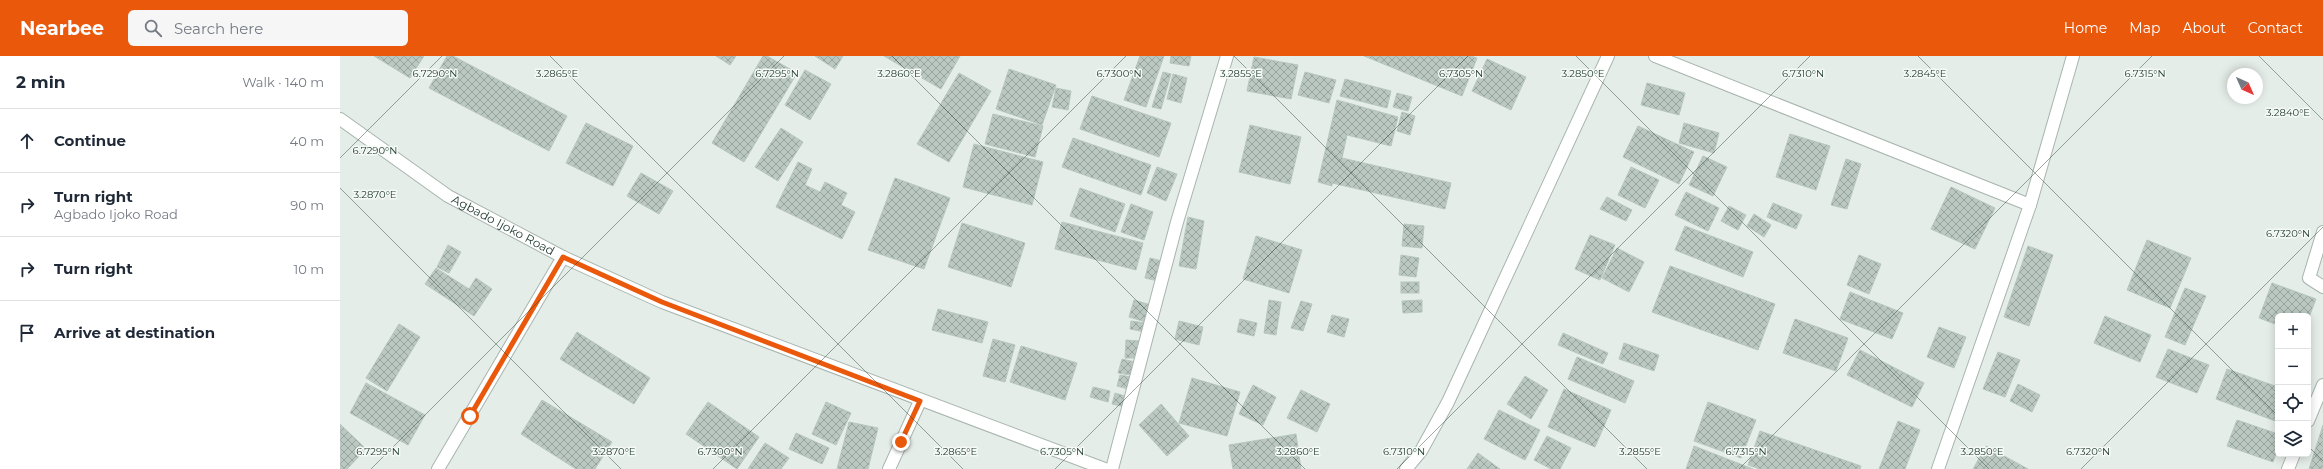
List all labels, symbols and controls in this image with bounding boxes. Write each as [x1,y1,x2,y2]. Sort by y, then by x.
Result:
search box [128,10,408,46]
text: Nearbee [20,17,104,40]
icon: search [142,17,164,39]
text: Search here [174,19,263,38]
text: Home [2064,19,2107,37]
text: Map [2129,19,2160,37]
text: About [2182,19,2226,37]
text: Contact [2248,19,2303,37]
text: 6.7290°N [413,67,457,80]
text: 3.2865°E [536,67,579,80]
text: 6.7295°N [755,67,799,80]
text: 3.2860°E [877,67,921,80]
text: 6.7300°N [1096,67,1142,80]
text: 3.2855°E [1220,67,1262,80]
text: 6.7305°N [1439,67,1483,80]
text: 3.2850°E [1561,67,1605,80]
text: 6.7310°N [1782,67,1824,80]
text: 3.2845°E [1904,67,1947,80]
text: 6.7315°N [2124,67,2166,80]
north arrow [2227,68,2263,104]
text: 2 min [16,72,66,92]
text: Walk · 140 m [242,74,324,90]
text: 3.2840°E [2266,106,2310,119]
icon: ahead [16,130,38,152]
text: Continue [54,131,126,150]
text: 40 m [290,133,324,149]
text: 6.7290°N [353,144,397,157]
text: Turn right [54,187,133,206]
text: 3.2870°E [353,188,397,201]
street label: Agbado Ijoko Road [449,191,557,258]
icon: right [16,194,38,216]
text: 90 m [290,197,324,213]
text: Agbado Ijoko Road [54,206,178,222]
text: 6.7320°N [2266,227,2310,240]
icon: right [16,258,38,280]
text: Turn right [54,259,133,278]
text: 10 m [294,261,324,277]
map controls [2275,313,2311,457]
button: + [2275,313,2311,349]
icon: arrive [16,322,38,344]
text: Arrive at destination [54,323,215,342]
button: − [2275,349,2311,385]
button: locate [2275,385,2311,421]
route start [461,407,479,425]
button: layers [2275,421,2311,457]
route end [892,433,910,451]
text: 6.7295°N [356,445,400,458]
text: 3.2870°E [592,445,636,458]
text: 6.7300°N [697,445,743,458]
text: 3.2865°E [935,445,978,458]
text: 6.7305°N [1040,445,1084,458]
text: 3.2860°E [1276,445,1320,458]
text: 6.7310°N [1383,445,1425,458]
text: 3.2855°E [1619,445,1661,458]
text: 6.7315°N [1725,445,1767,458]
text: 3.2850°E [1960,445,2004,458]
text: 6.7320°N [2066,445,2110,458]

